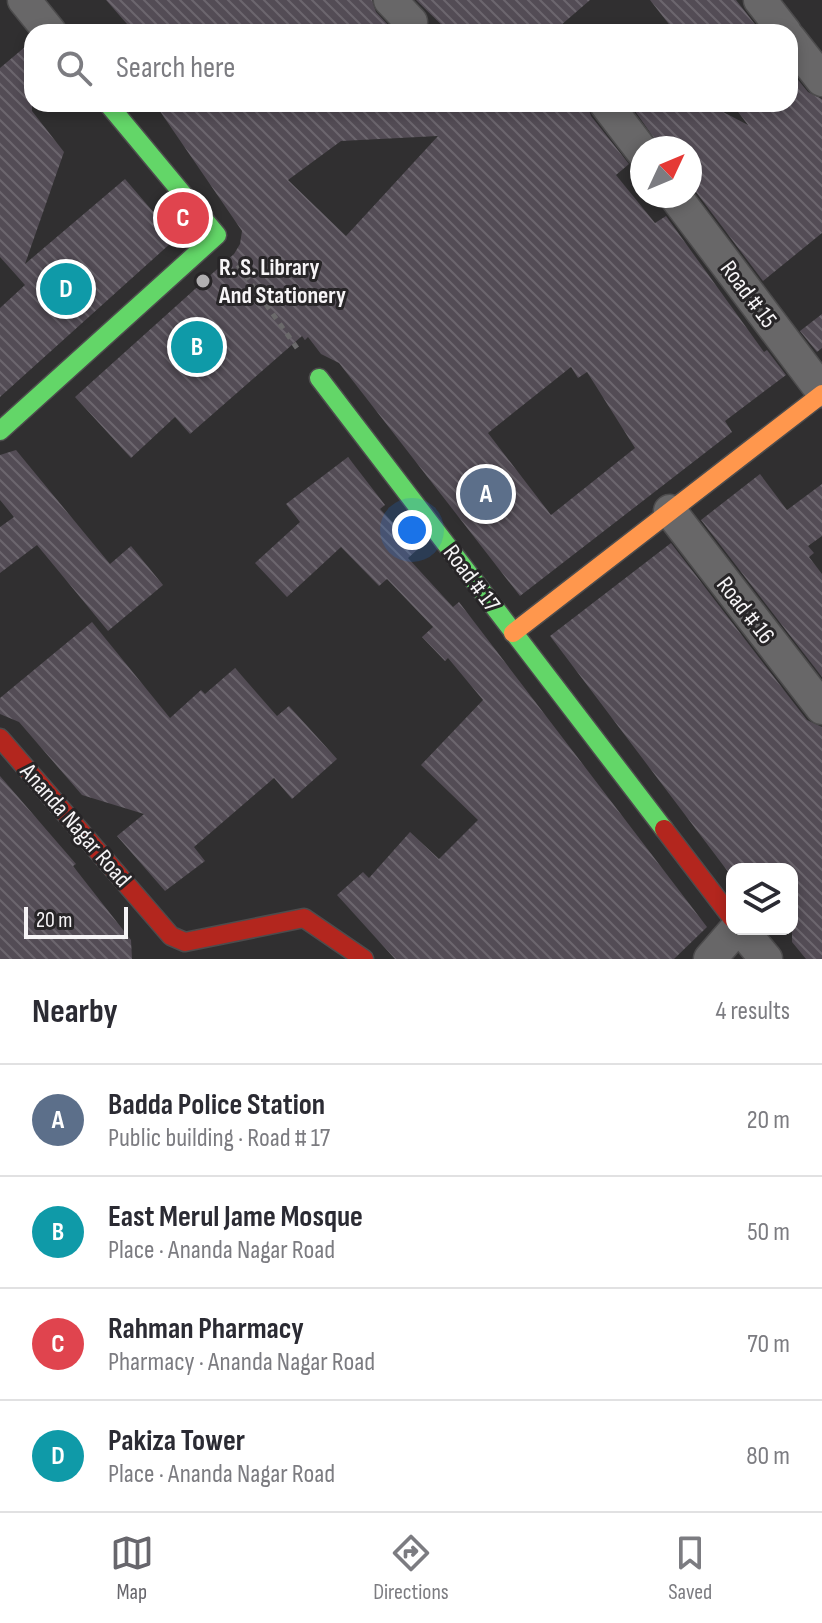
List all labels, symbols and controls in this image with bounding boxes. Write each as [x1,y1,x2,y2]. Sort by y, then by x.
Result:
search box [24,24,798,112]
icon: search [52,46,96,90]
text: Search here [116,50,235,86]
north arrow [630,136,702,208]
pin: C [157,188,209,248]
place label: R. S. Library And Stationery [218,253,346,310]
street label: Road # 15 [714,255,783,334]
pin: D [40,259,92,319]
marker: R. S. Library And Stationery [194,272,212,290]
pin: B [171,317,223,377]
pin: A [460,464,512,524]
your location [392,510,432,550]
street label: Road # 17 [437,539,506,618]
street label: Road # 16 [710,571,781,650]
street label: Ananda Nagar Road [13,757,137,893]
map controls [726,863,798,935]
button: layers [726,863,798,935]
scale bar [24,903,128,939]
text: 20 m [36,907,73,934]
text: Nearby [32,991,118,1032]
text: 4 results [715,996,790,1027]
text: Badda Police Station [108,1087,325,1123]
text: A [52,1105,64,1136]
text: 20 m [747,1105,790,1136]
text: Public building · Road # 17 [108,1123,330,1154]
text: East Merul Jame Mosque [108,1199,363,1235]
text: B [52,1217,64,1248]
text: 50 m [747,1217,790,1248]
text: Place · Ananda Nagar Road [108,1235,335,1266]
text: Rahman Pharmacy [108,1311,304,1347]
text: C [51,1329,65,1360]
text: 70 m [747,1329,790,1360]
text: Pharmacy · Ananda Nagar Road [108,1347,375,1378]
text: Pakiza Tower [108,1423,245,1459]
text: D [51,1441,65,1472]
text: 80 m [746,1441,790,1472]
text: Place · Ananda Nagar Road [108,1459,335,1490]
tab: Map [110,1531,154,1606]
tab: Directions [373,1531,449,1606]
tab: Saved [668,1531,712,1606]

